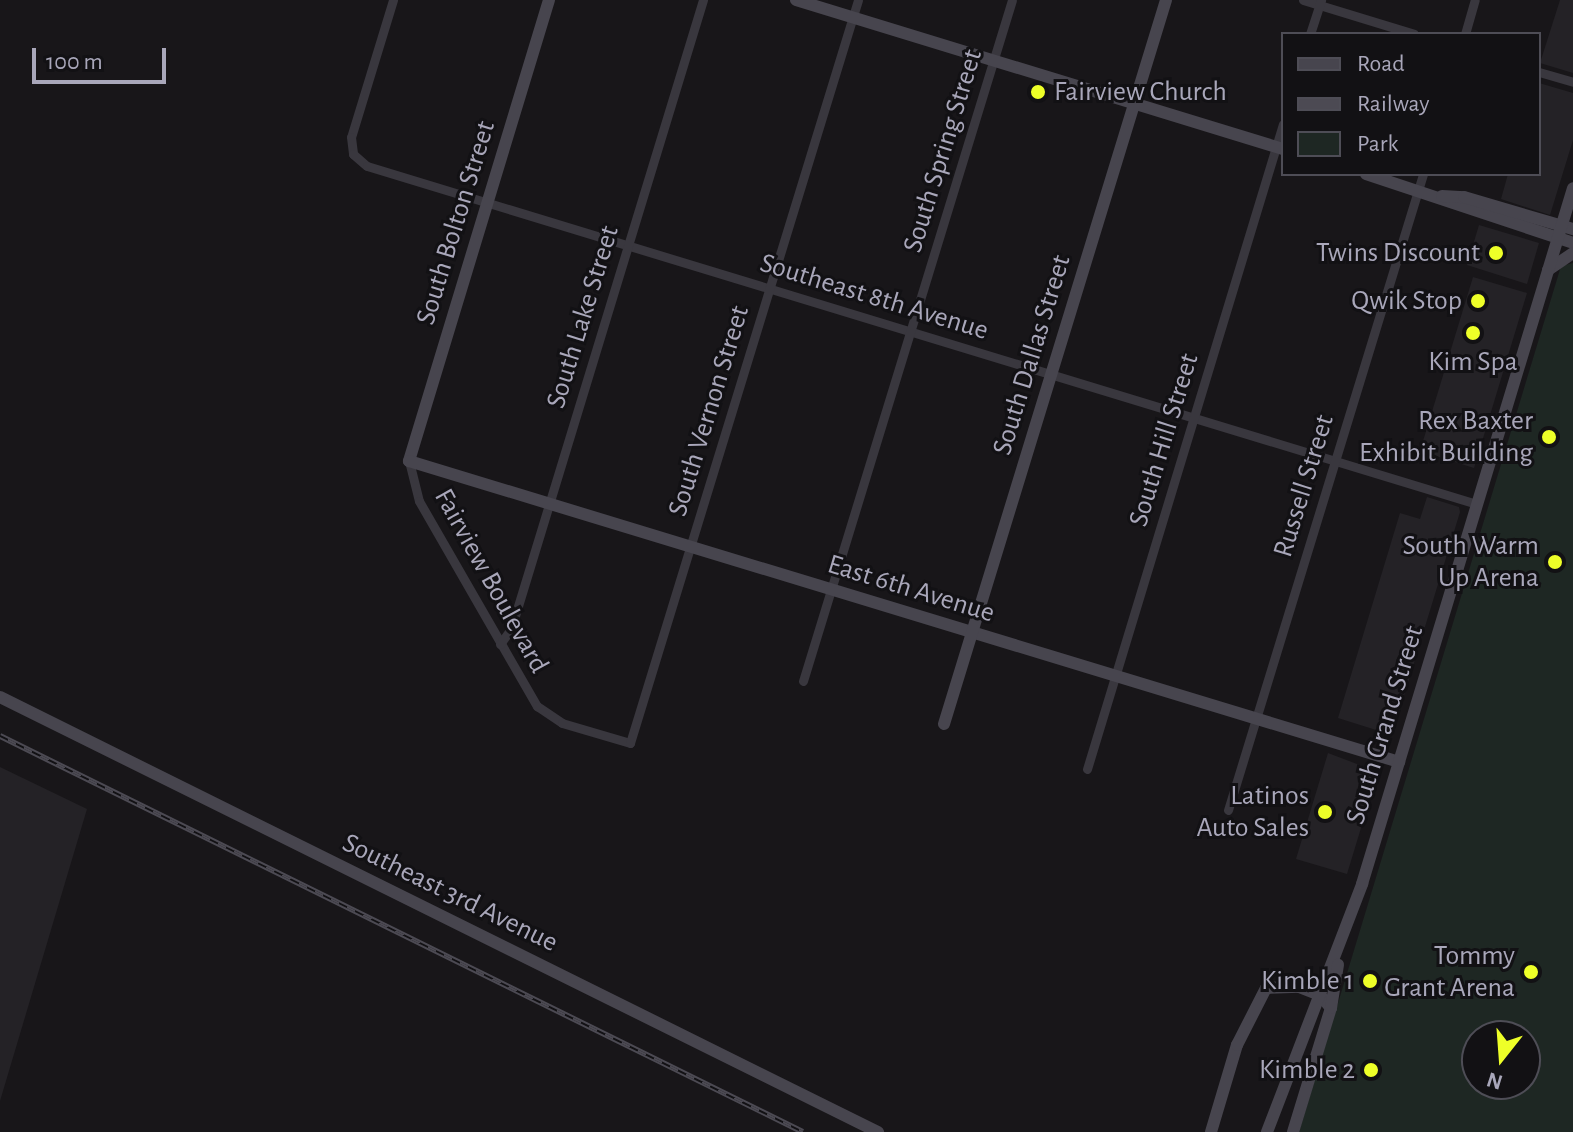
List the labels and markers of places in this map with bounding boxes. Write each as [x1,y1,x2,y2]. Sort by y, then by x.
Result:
place label: Fairview Church [1054,75,1227,109]
marker: Fairview Church [1029,83,1047,101]
place label: Twins Discount [1316,236,1480,270]
marker: Twins Discount [1487,244,1505,262]
place label: Qwik Stop [1351,284,1462,318]
marker: Qwik Stop [1469,292,1487,310]
marker: Kim Spa [1464,324,1482,342]
place label: Kim Spa [1428,345,1518,379]
place label: Rex Baxter Exhibit Building [1359,404,1533,470]
marker: Rex Baxter Exhibit Building [1540,428,1558,446]
place label: South Warm Up Arena [1403,529,1539,595]
marker: South Warm Up Arena [1546,553,1564,571]
place label: Latinos Auto Sales [1196,779,1309,845]
marker: Latinos Auto Sales [1316,803,1334,821]
place label: Tommy Grant Arena [1384,939,1515,1005]
marker: Tommy Grant Arena [1522,963,1540,981]
place label: Kimble 1 [1261,964,1354,998]
marker: Kimble 1 [1361,972,1379,990]
place label: Kimble 2 [1259,1053,1355,1087]
marker: Kimble 2 [1362,1061,1380,1079]

